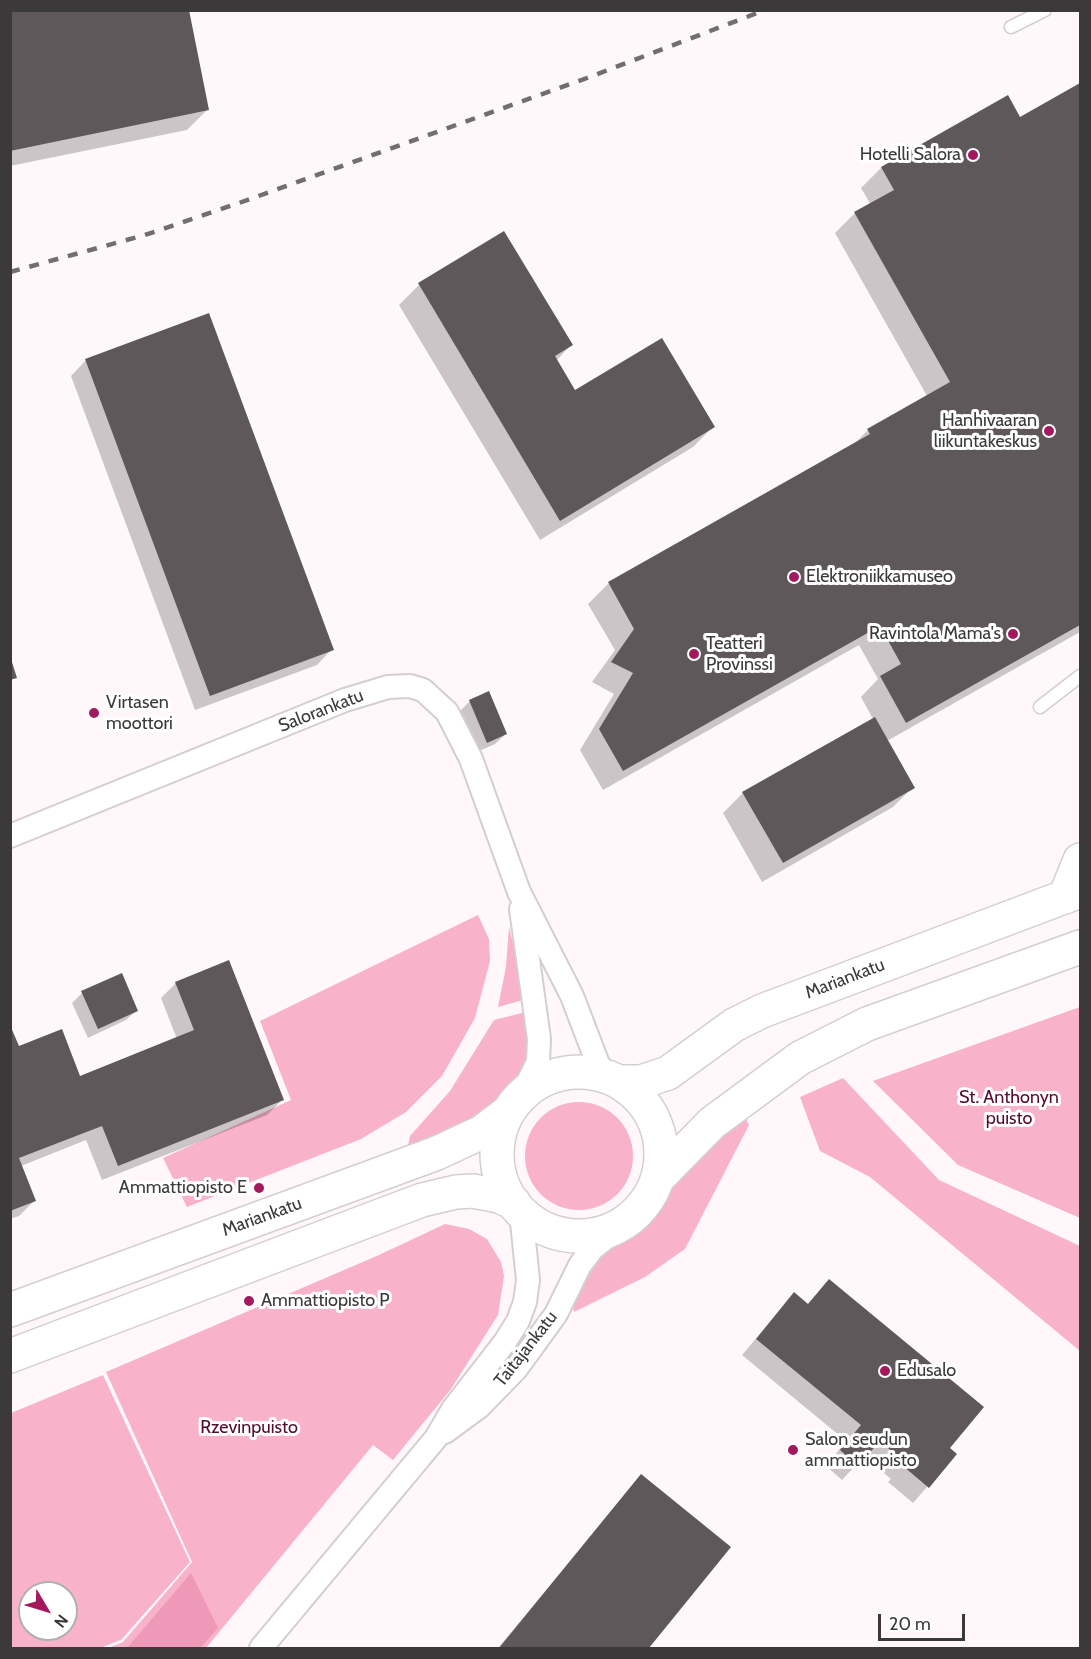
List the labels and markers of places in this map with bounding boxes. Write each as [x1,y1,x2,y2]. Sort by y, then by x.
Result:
place label: Hotelli Salora [860,144,961,166]
marker: Hotelli Salora [966,148,980,162]
place label: Hanhivaaran liikuntakeskus [934,410,1037,452]
marker: Hanhivaaran liikuntakeskus [1042,424,1056,438]
place label: Elektroniikkamuseo [806,566,953,588]
marker: Elektroniikkamuseo [787,570,801,584]
place label: Ravintola Mama's [869,623,1001,645]
marker: Ravintola Mama's [1006,627,1020,641]
place label: Teatteri Provinssi [706,633,773,676]
marker: Teatteri Provinssi [687,647,701,661]
place label: Virtasen moottori [106,692,173,734]
marker: Virtasen moottori [87,706,101,720]
place label: Ammattiopisto E [119,1177,247,1199]
marker: Ammattiopisto E [252,1181,266,1195]
place label: Ammattiopisto P [261,1290,390,1312]
marker: Ammattiopisto P [242,1294,256,1308]
place label: Edusalo [897,1360,956,1382]
marker: Edusalo [878,1364,892,1378]
place label: Salon seudun ammattiopisto [805,1429,917,1472]
marker: Salon seudun ammattiopisto [786,1443,800,1457]

